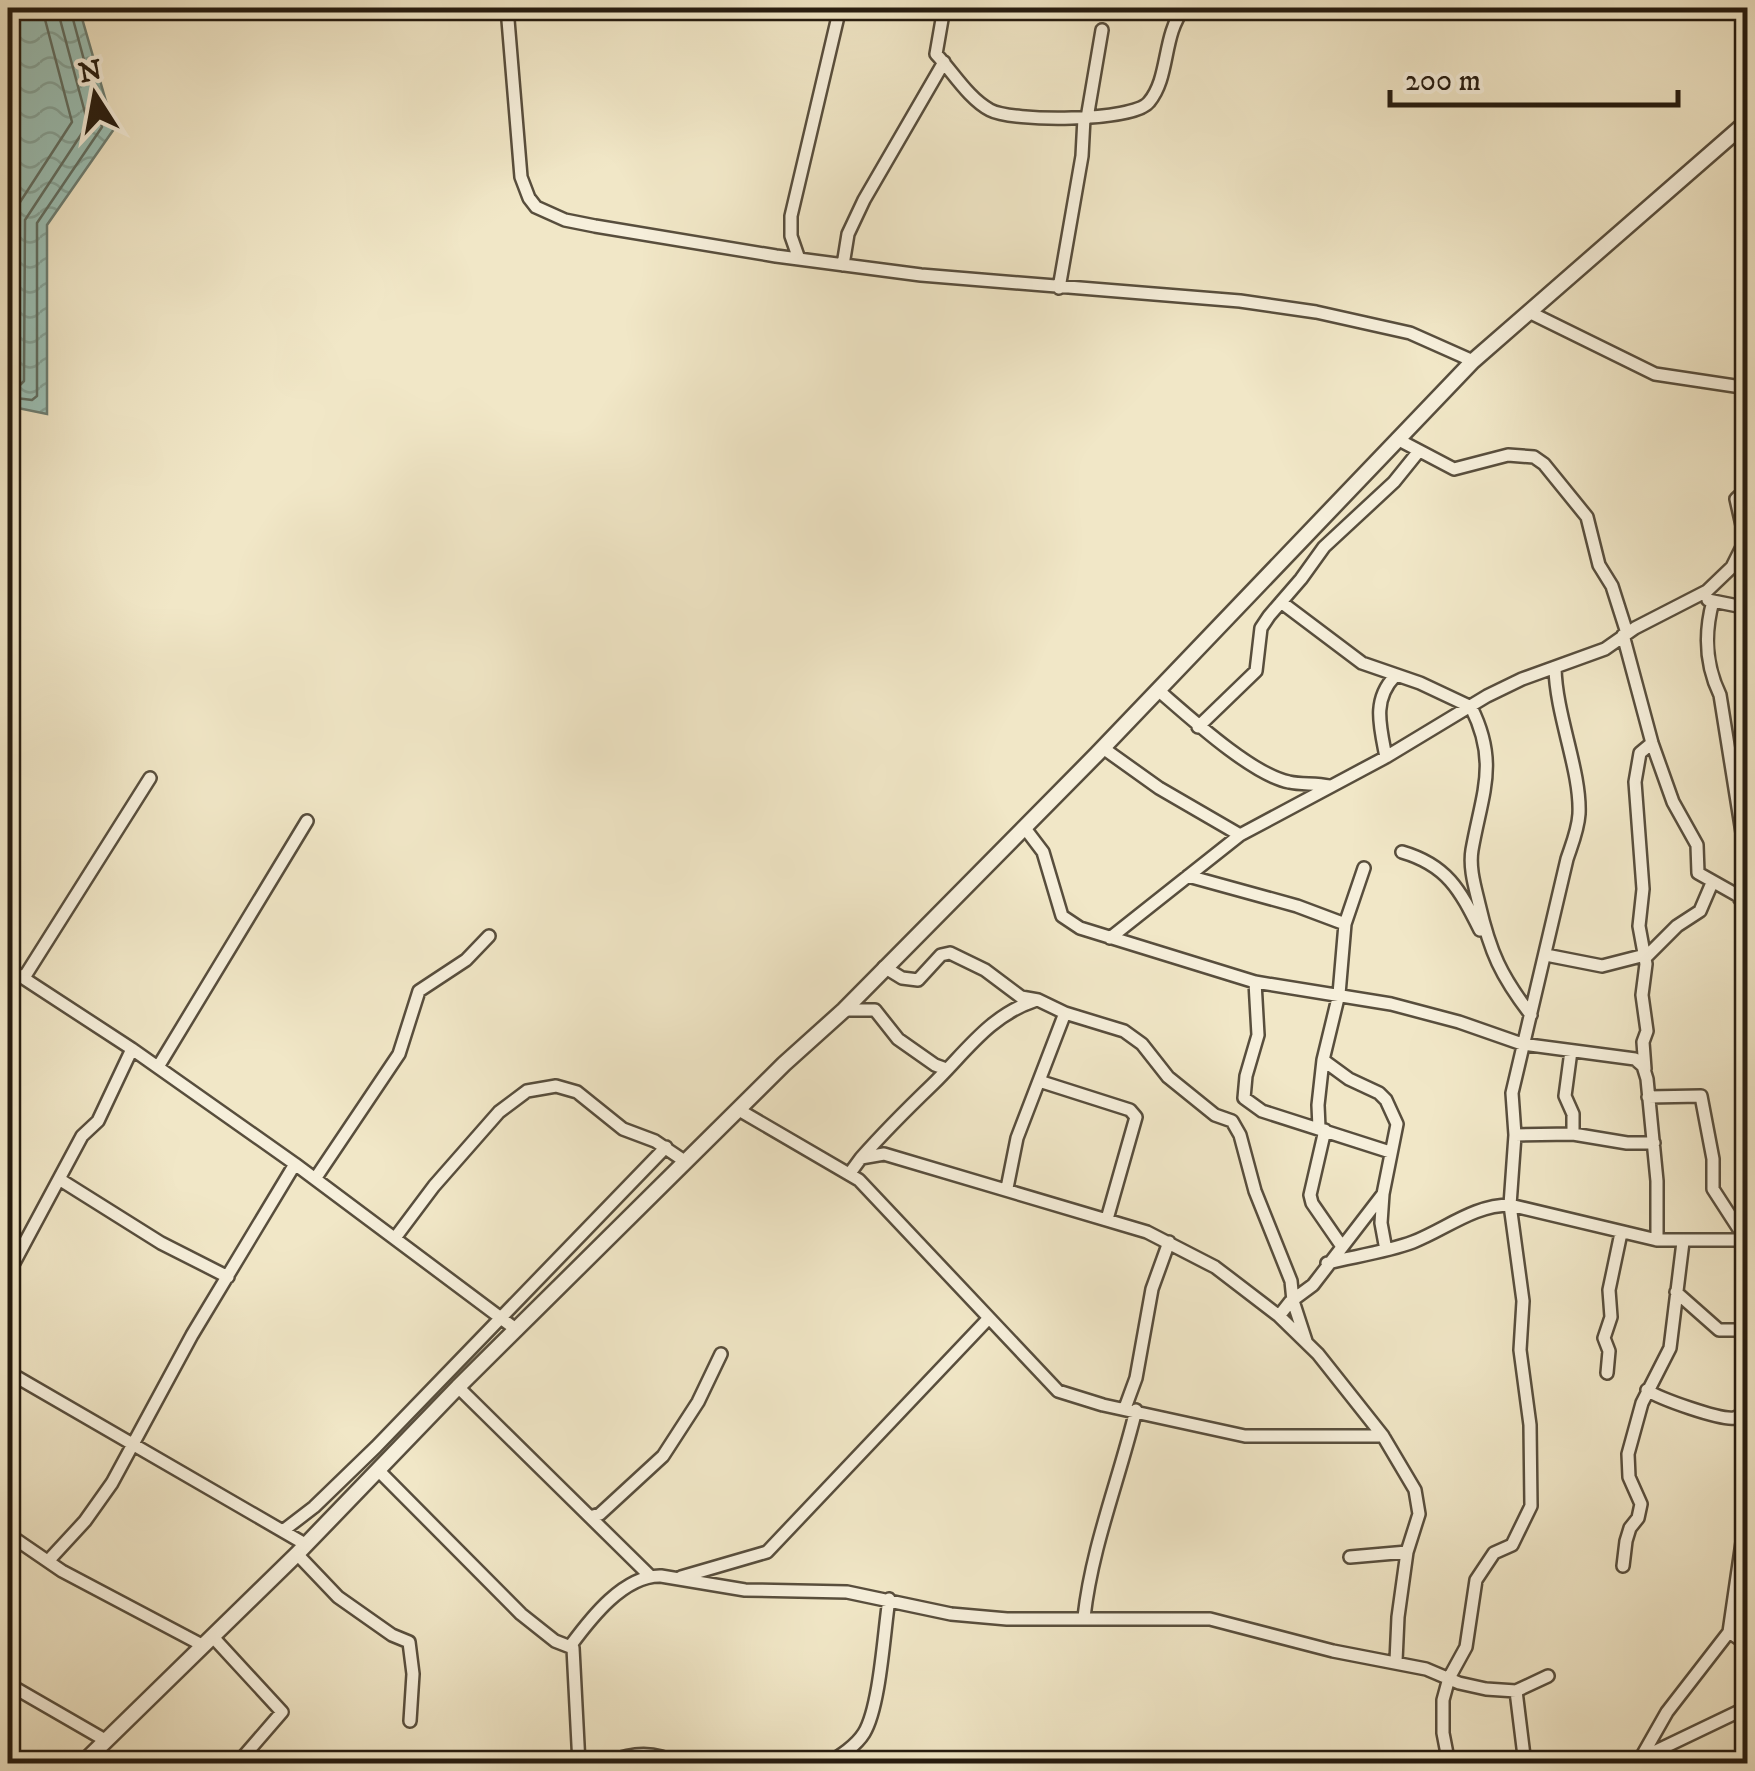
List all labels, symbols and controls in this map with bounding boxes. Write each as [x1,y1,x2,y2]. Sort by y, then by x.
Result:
north arrow [45,45,145,145]
scale bar [1390,45,1678,107]
text: N [76,53,105,91]
text: 200 m [1405,63,1481,100]

